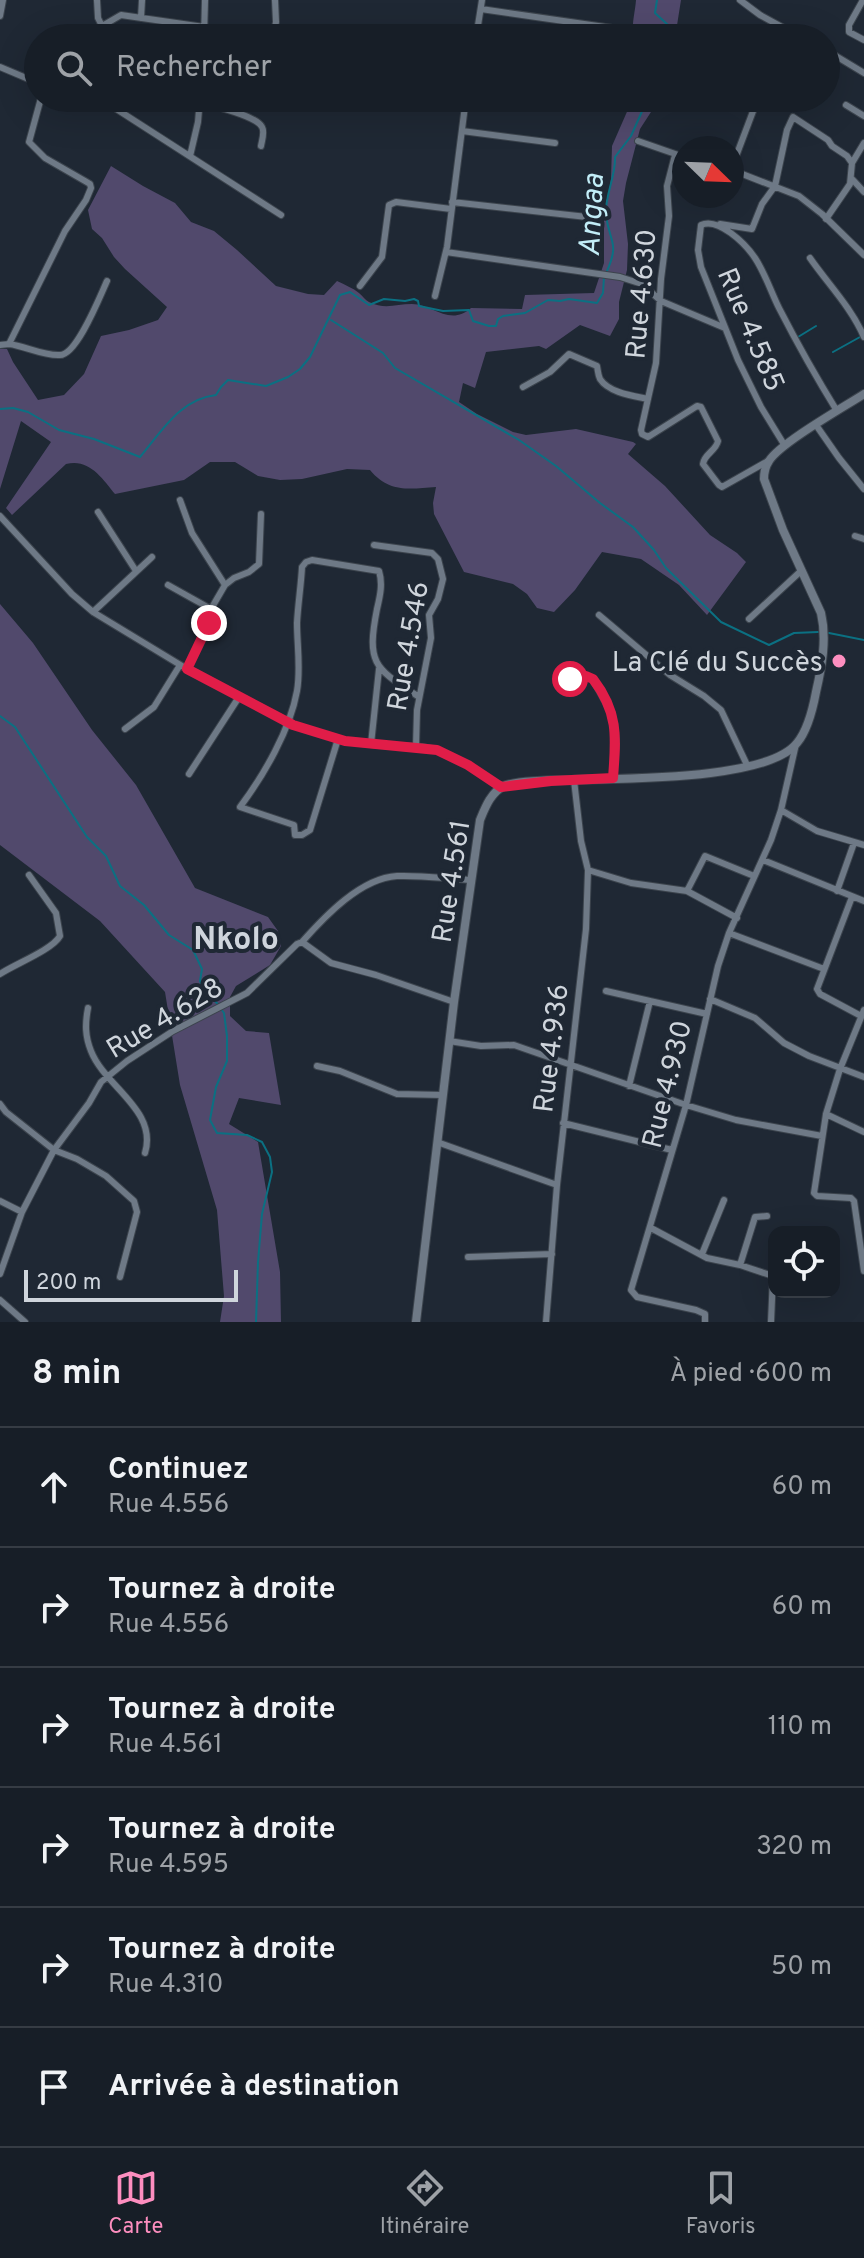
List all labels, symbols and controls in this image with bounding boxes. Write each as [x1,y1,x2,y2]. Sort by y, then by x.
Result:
search box [24,24,840,112]
icon: search [52,46,96,90]
text: Rechercher [116,50,272,87]
north arrow [672,136,744,208]
water label: Angaa [573,172,614,258]
street label: Rue 4.630 [619,228,667,361]
street label: Rue 4.585 [707,263,791,397]
street label: Rue 4.546 [381,579,439,714]
route end [191,605,227,641]
place label: La Clé du Succès [612,646,823,682]
marker: La Clé du Succès [830,652,848,670]
route start [552,661,588,697]
street label: Rue 4.561 [426,818,480,945]
district label: Nkolo [193,921,279,961]
street label: Rue 4.628 [101,971,231,1068]
street label: Rue 4.936 [527,982,579,1115]
street label: Rue 4.930 [636,1017,702,1152]
map controls [768,1226,840,1298]
button: locate [768,1226,840,1298]
scale bar [24,1266,238,1302]
text: 200 m [36,1270,101,1297]
text: 8 min [32,1353,121,1396]
text: À pied · 600 m [670,1358,832,1391]
text: Continuez [108,1452,249,1489]
icon: ahead [32,1465,76,1509]
text: 60 m [772,1471,832,1504]
text: Rue 4.556 [108,1489,229,1522]
text: Tournez à droite [108,1572,336,1609]
icon: right [32,1585,76,1629]
text: 60 m [772,1591,832,1624]
text: Rue 4.556 [108,1609,229,1642]
text: Tournez à droite [108,1692,336,1729]
icon: right [32,1705,76,1749]
text: 110 m [768,1711,832,1744]
text: Rue 4.561 [108,1729,223,1762]
text: Tournez à droite [108,1812,336,1849]
icon: right [32,1825,76,1869]
text: 320 m [756,1831,832,1864]
text: Rue 4.595 [108,1849,229,1882]
text: Tournez à droite [108,1932,336,1969]
icon: right [32,1945,76,1989]
text: 50 m [771,1951,832,1984]
text: Rue 4.310 [108,1969,223,2002]
icon: arrive [32,2065,76,2109]
text: Arrivée à destination [108,2069,400,2106]
tab: Carte [108,2166,163,2241]
tab: Itinéraire [380,2166,469,2241]
tab: Favoris [686,2166,756,2241]

